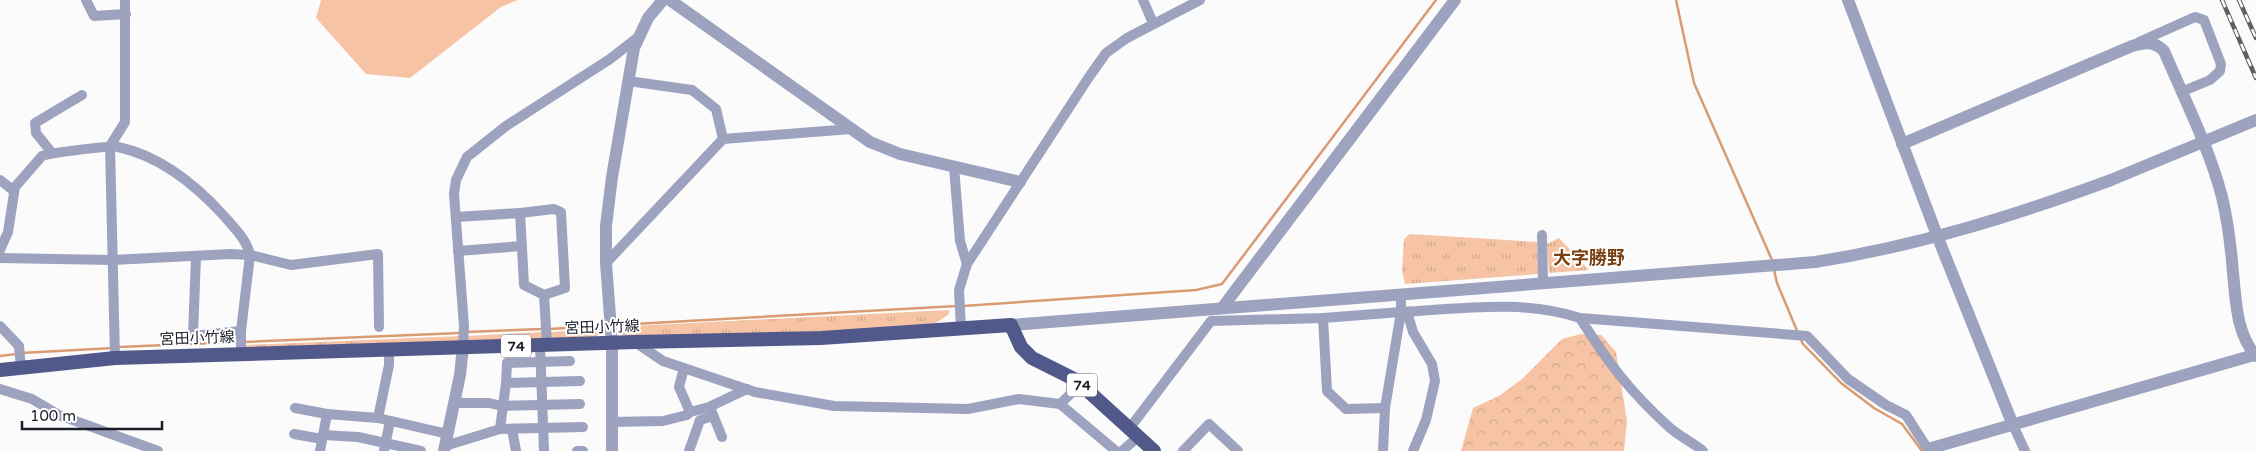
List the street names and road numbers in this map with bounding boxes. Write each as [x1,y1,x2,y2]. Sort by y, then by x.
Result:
street label: 宮田小竹線 [564,317,640,337]
street label: 宮田小竹線 [159,328,235,348]
road number: 74 [501,334,531,358]
road number: 74 [1067,374,1097,396]

